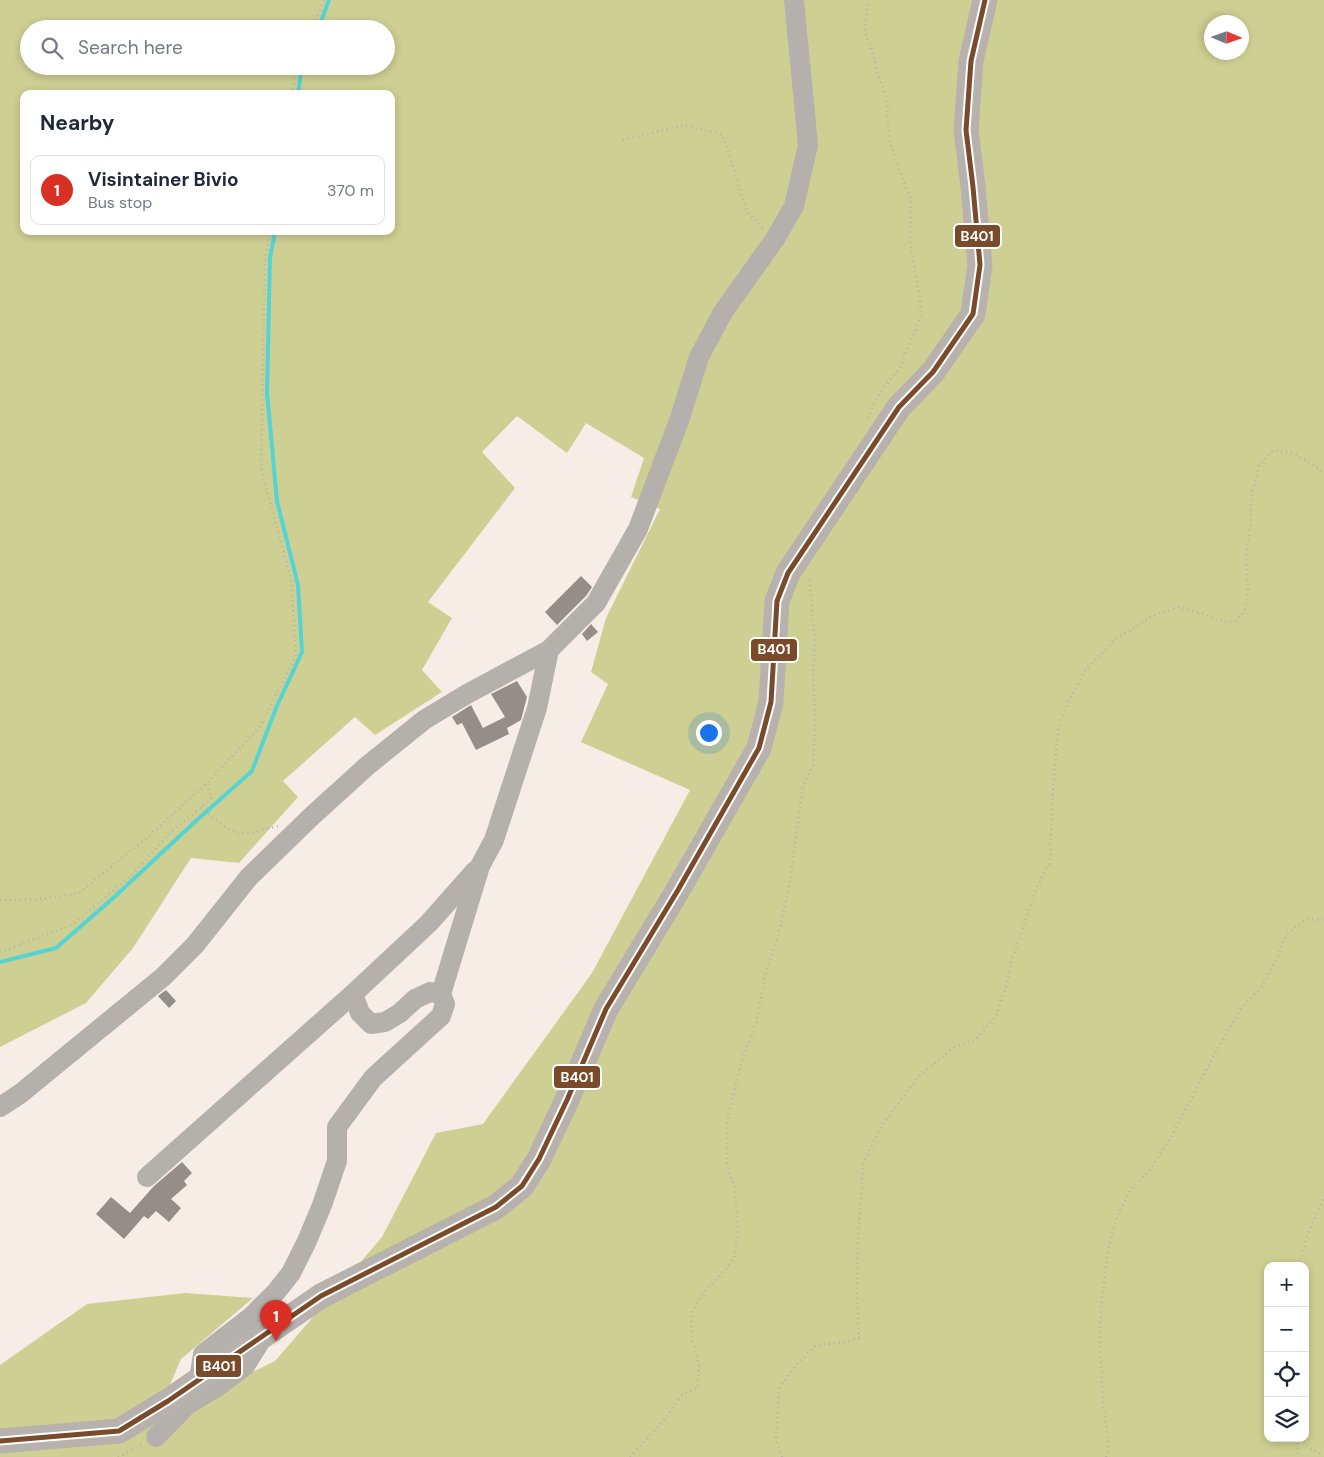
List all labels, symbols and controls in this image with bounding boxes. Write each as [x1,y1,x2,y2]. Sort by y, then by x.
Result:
north arrow [1204,15,1249,60]
search box [20,20,395,75]
icon: search [38,34,66,62]
text: Search here [78,35,183,60]
text: Nearby [40,109,114,137]
text: Visintainer Bivio [88,167,238,192]
text: 1 [54,180,60,201]
text: 370 m [327,180,374,201]
text: Bus stop [88,192,152,213]
line badge: B401 [954,224,1001,248]
text: B401 [961,227,993,245]
line badge: B401 [750,638,798,662]
text: B401 [758,640,790,658]
your location [696,720,722,746]
line badge: B401 [553,1065,601,1089]
text: B401 [561,1068,593,1086]
map controls [1264,1262,1309,1442]
button: + [1264,1262,1309,1307]
pin: 1 [260,1300,292,1341]
button: − [1264,1307,1309,1352]
button: locate [1264,1352,1309,1397]
line badge: B401 [195,1354,242,1378]
text: B401 [203,1357,235,1375]
button: layers [1264,1397,1309,1442]

